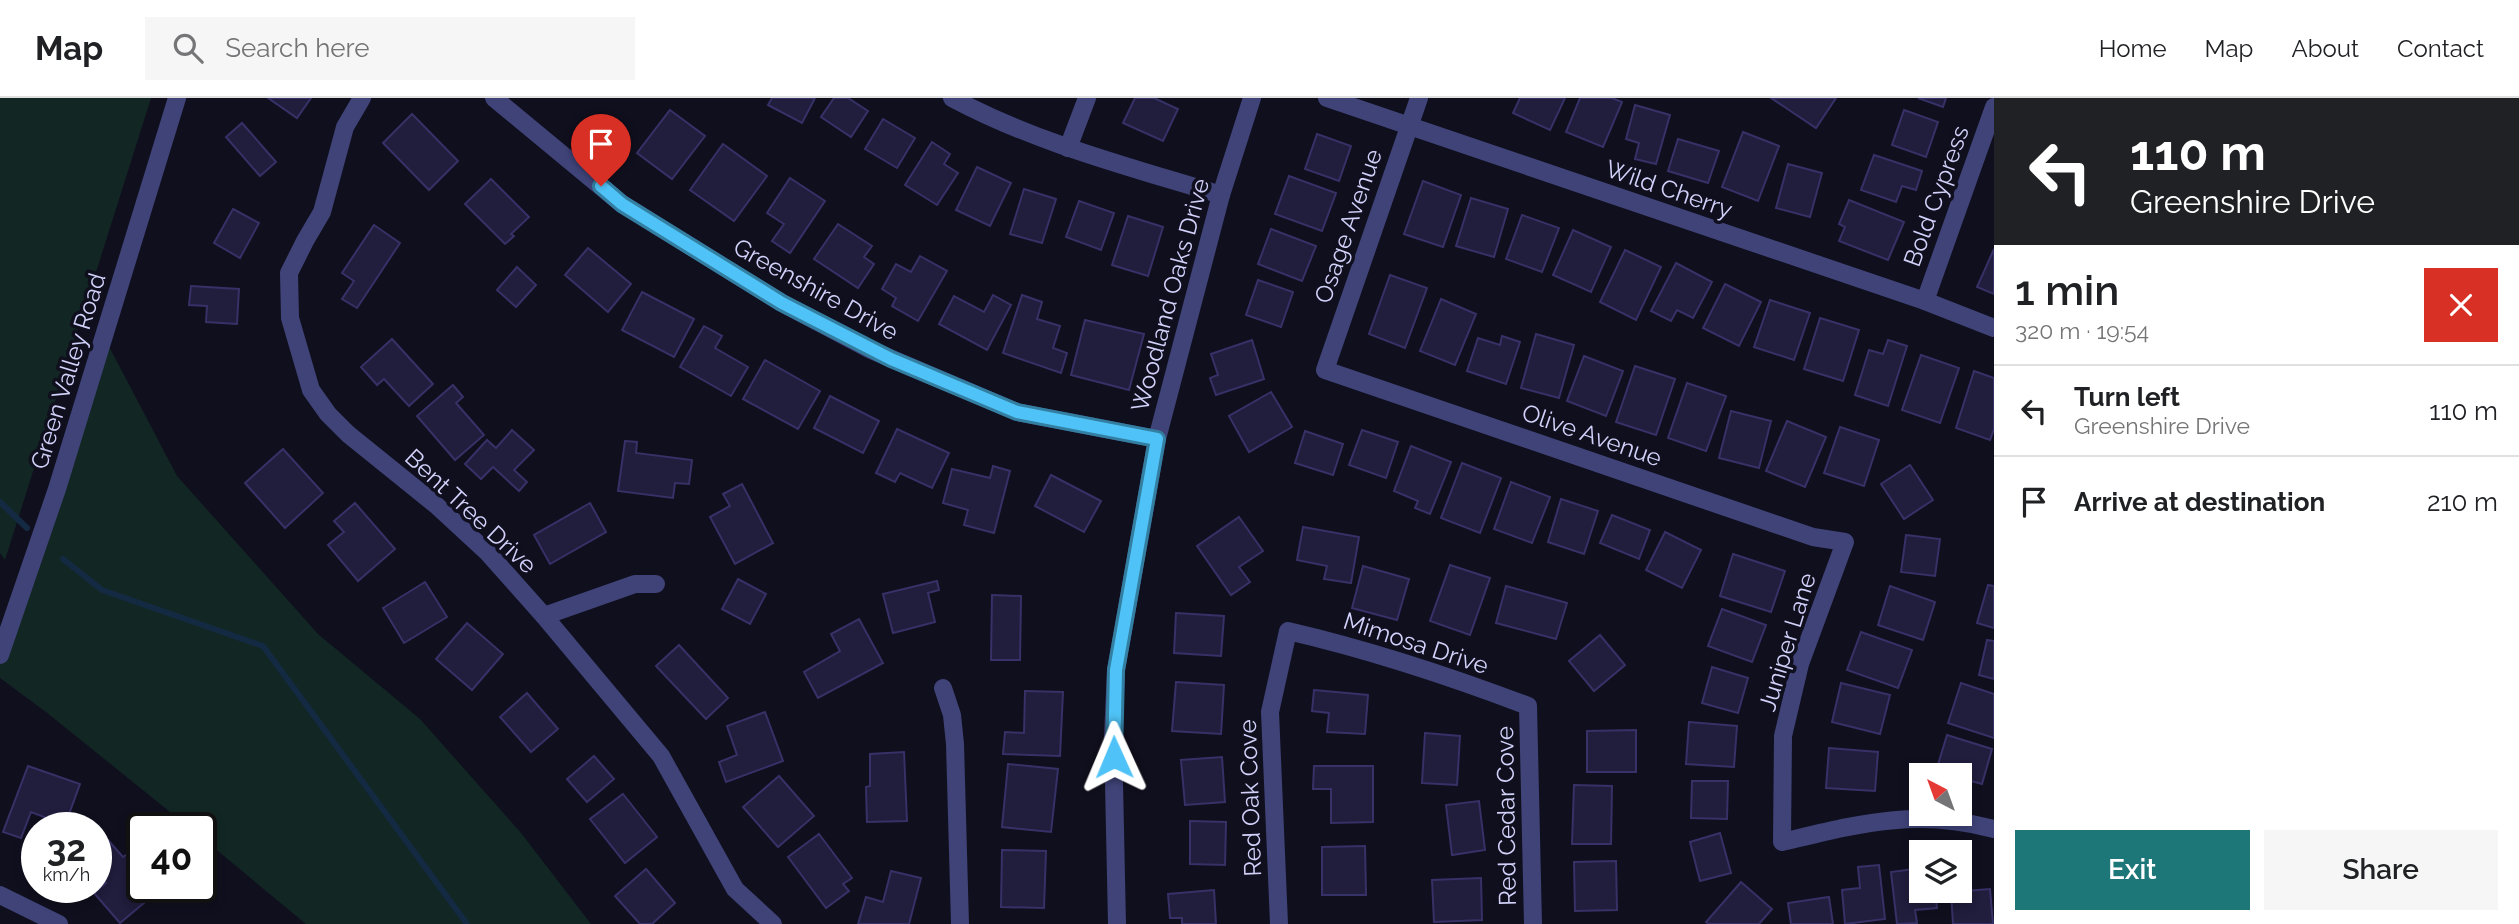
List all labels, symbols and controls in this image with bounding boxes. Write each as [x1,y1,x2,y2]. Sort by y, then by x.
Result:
search box [145,17,635,80]
text: Map [35,29,103,68]
icon: search [169,29,207,67]
text: Search here [225,33,370,63]
text: Home [2099,34,2167,63]
text: Map [2205,34,2253,63]
text: About [2291,34,2359,63]
text: Contact [2397,34,2484,63]
pin [571,114,631,186]
street label: Bold Cypress [1897,122,1975,270]
text: 110 m [2130,124,2266,181]
icon: arrive [582,125,620,163]
icon: left [2015,126,2106,217]
street label: Osage Avenue [1308,145,1388,307]
street label: Wild Cherry [1602,154,1736,224]
street label: Woodland Oaks Drive [1125,175,1215,415]
text: Greenshire Drive [2130,183,2375,220]
street label: Greenshire Drive [729,232,903,346]
text: 1 min [2015,266,2119,315]
button: close [2424,268,2498,342]
street label: Green Valley Road [24,269,112,473]
text: 320 m · 19:54 [2015,317,2149,344]
text: Turn left [2074,382,2180,412]
icon: left [2015,392,2053,430]
text: 110 m [2429,396,2498,426]
street label: Olive Avenue [1518,398,1666,472]
text: Greenshire Drive [2074,412,2250,439]
street label: Bent Tree Drive [399,443,543,579]
icon: arrive [2015,483,2053,521]
text: Arrive at destination [2074,487,2325,517]
text: 210 m [2427,487,2498,517]
street label: Juniper Lane [1752,569,1822,715]
street label: Mimosa Drive [1340,606,1492,680]
street label: Red Oak Cove [1233,719,1267,877]
position arrow [1077,720,1151,794]
street label: Red Cedar Cove [1490,726,1522,906]
north arrow [1909,763,1972,826]
map controls [1909,763,1972,903]
speed limit sign: 40 [126,812,217,903]
text: 32 [47,828,86,869]
button: Exit [2015,830,2250,910]
button: Share [2264,830,2498,910]
button: layers [1909,840,1972,903]
text: km/h [43,864,90,885]

